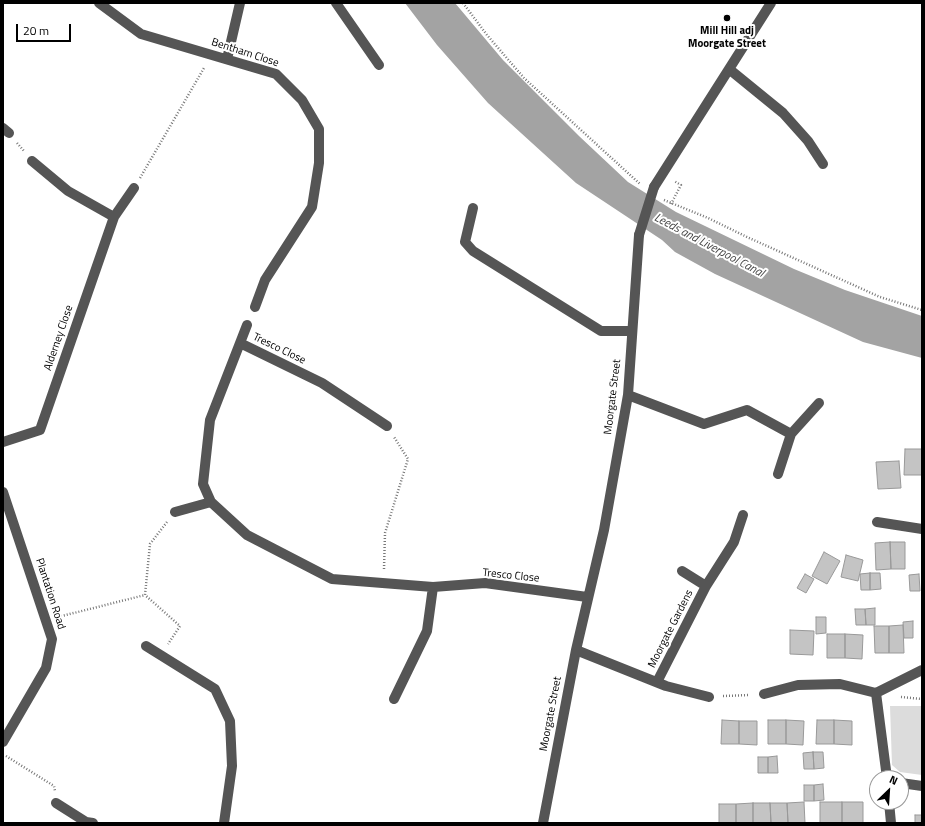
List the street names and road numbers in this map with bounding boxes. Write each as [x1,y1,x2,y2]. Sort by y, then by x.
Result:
street label: Bentham Close [210,36,280,70]
street label: Alderney Close [42,304,76,372]
street label: Tresco Close [250,331,308,367]
street label: Moorgate Street [602,359,624,435]
street label: Plantation Road [32,557,68,631]
street label: Tresco Close [482,566,540,586]
street label: Moorgate Gardens [646,588,696,670]
street label: Moorgate Street [537,675,565,753]

